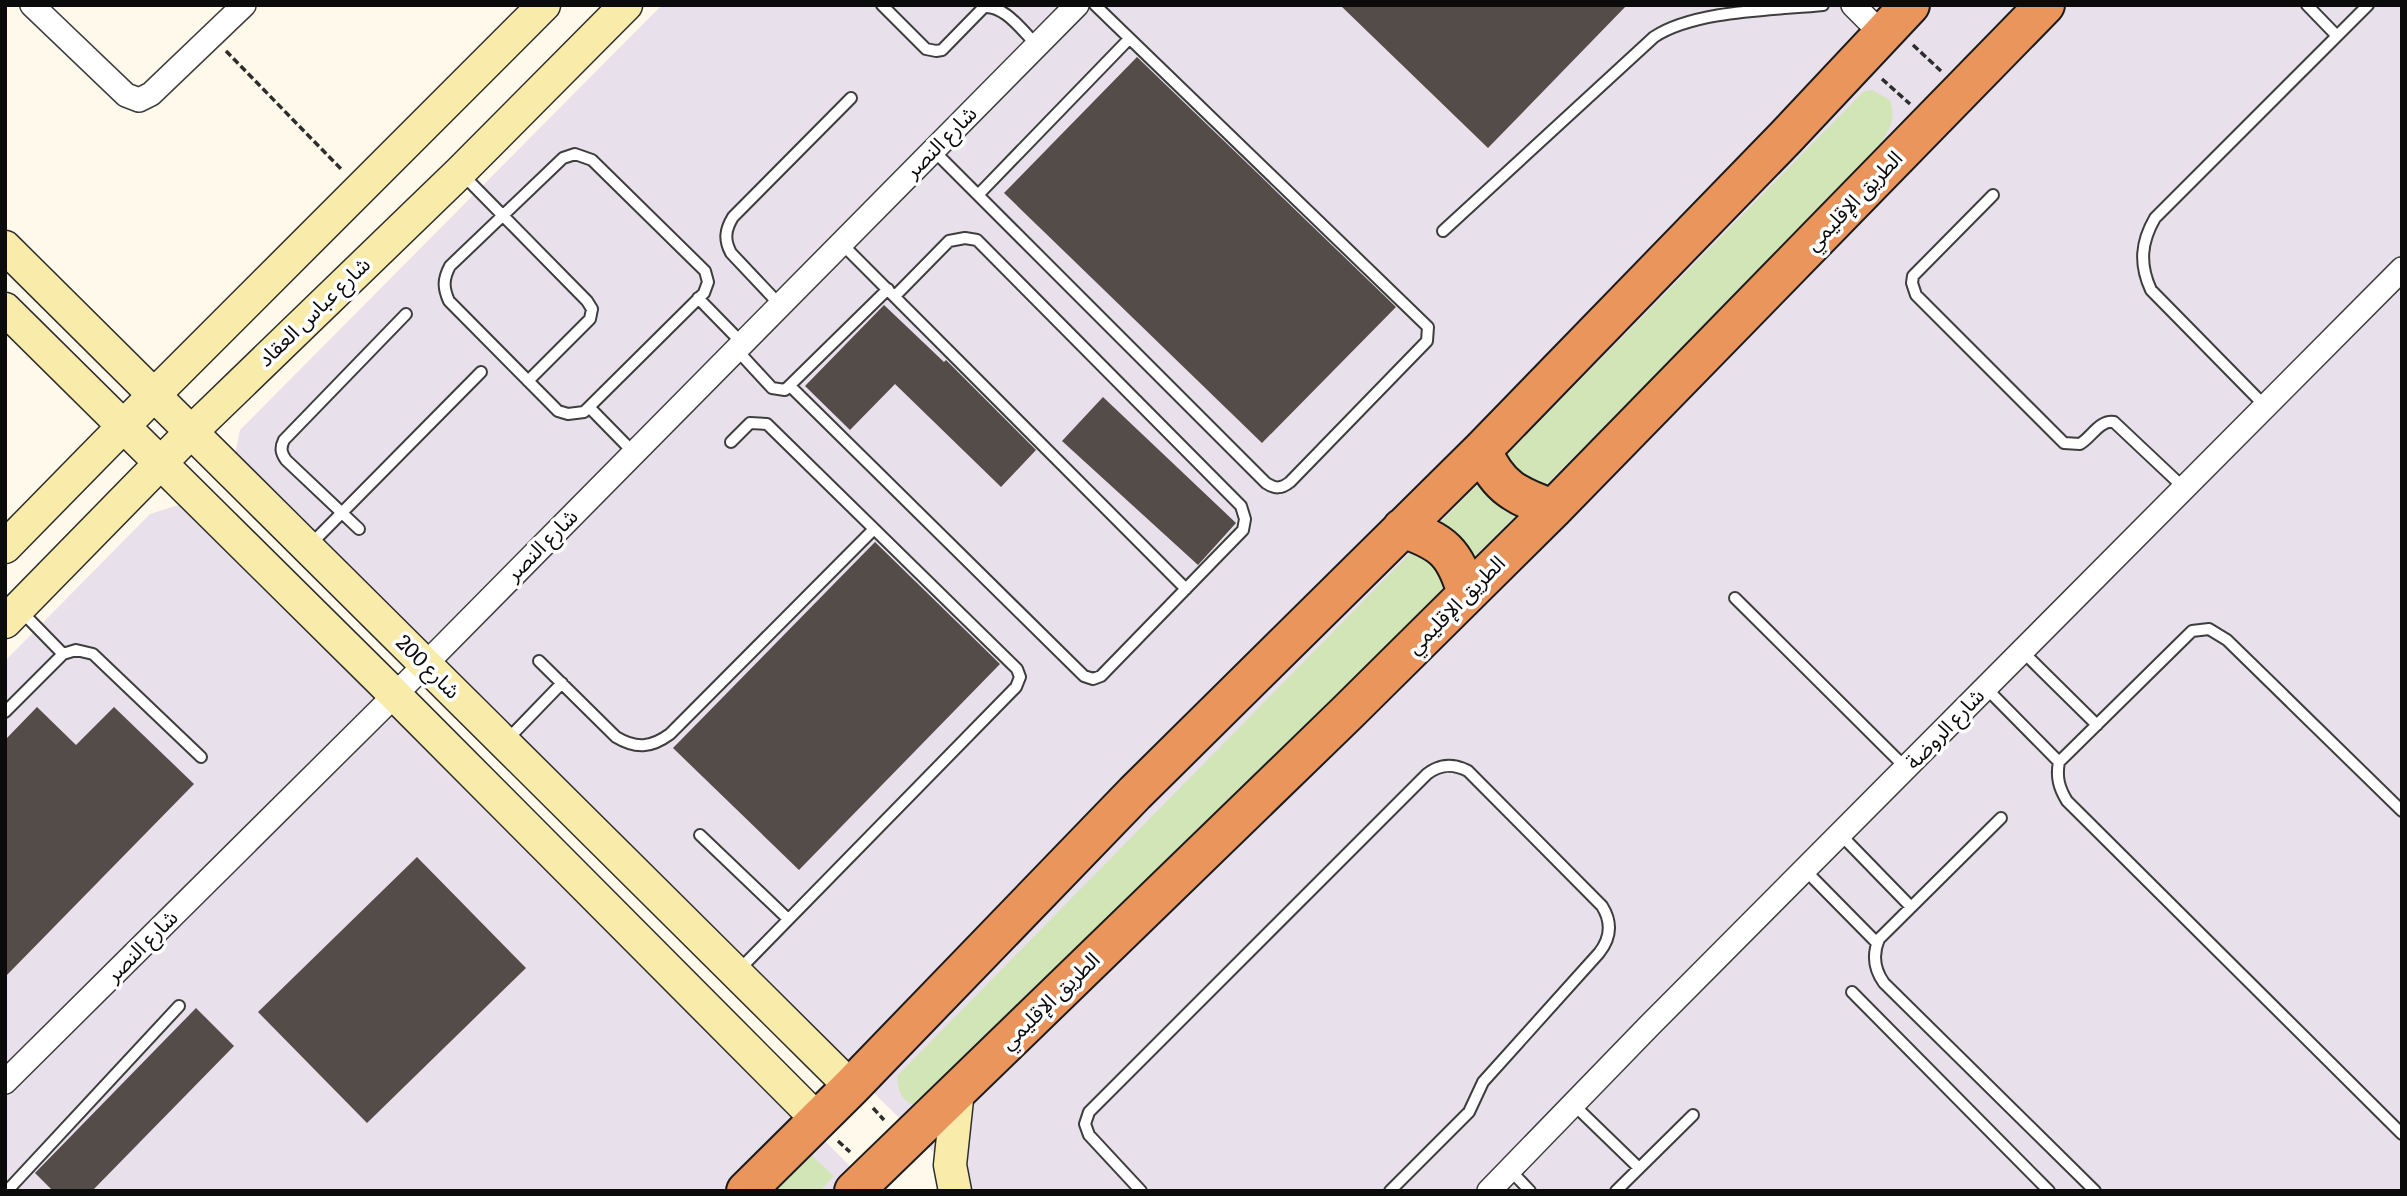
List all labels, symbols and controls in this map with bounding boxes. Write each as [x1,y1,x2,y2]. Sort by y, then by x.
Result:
street label: شارع النصر [895,97,984,186]
street label: الطريق الإقليمي [1796,142,1910,258]
street label: شارع عباس العقاد [249,248,377,374]
street label: شارع النصر [496,500,585,589]
street label: الطريق الإقليمي [1398,547,1513,662]
street label: شارع 200 [389,626,469,706]
street label: شارع الروضة [1896,680,1991,776]
street label: شارع النصر [96,901,185,990]
street label: الطريق الإقليمي [991,943,1107,1057]

